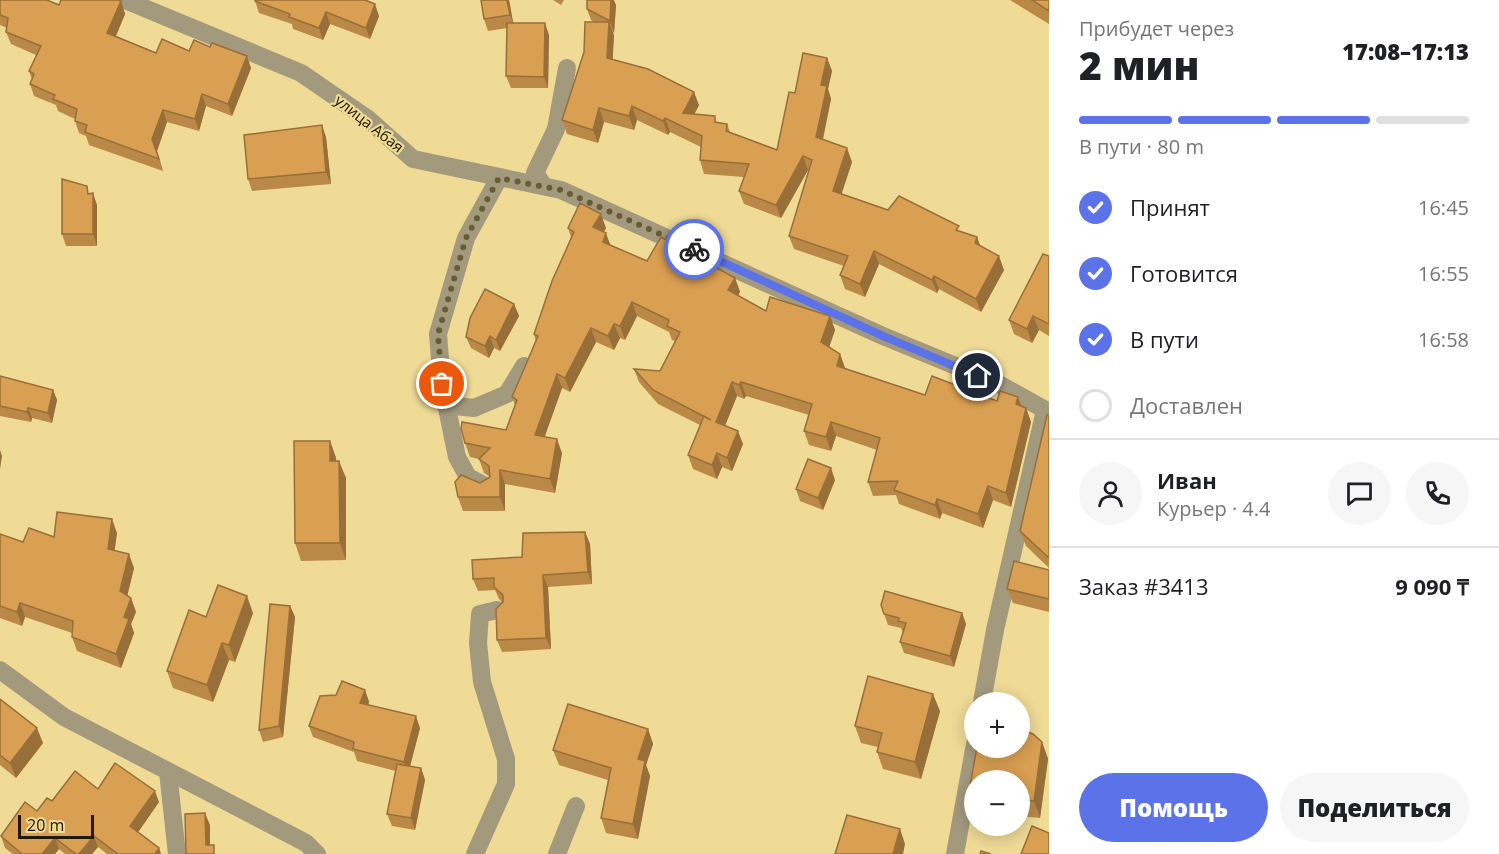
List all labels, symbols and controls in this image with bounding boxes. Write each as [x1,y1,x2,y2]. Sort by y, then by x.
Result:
text: Прибудет через [1079,15,1234,42]
text: 17:08–17:13 [1342,36,1469,66]
text: 2 мин [1079,38,1199,91]
street label: улица Абая [331,90,408,156]
text: В пути · 80 m [1079,133,1204,160]
icon: check [1079,191,1112,224]
text: Принят [1130,192,1210,222]
text: 16:45 [1418,194,1469,221]
courier [664,219,724,279]
icon: bike [678,233,711,266]
icon: check [1079,257,1112,290]
text: Готовится [1130,258,1238,288]
text: 16:55 [1418,260,1469,287]
icon: check [1079,323,1112,356]
text: В пути [1130,324,1199,354]
text: 16:58 [1418,326,1469,353]
pin [952,350,1003,401]
pin [416,358,467,409]
icon: home [961,359,994,392]
icon: bag [425,367,458,400]
text: Доставлен [1130,390,1243,420]
button: person [1079,462,1142,525]
button: chat [1328,462,1391,525]
button: phone [1406,462,1469,525]
text: Иван [1157,465,1217,495]
text: Курьер · 4.4 [1157,495,1271,522]
text: Заказ #3413 [1079,571,1209,601]
text: 9 090 ₸ [1395,571,1469,601]
map controls [964,692,1030,836]
button: + [964,692,1030,758]
button: − [964,770,1030,836]
button: Помощь [1079,773,1268,842]
button: Поделиться [1280,773,1469,842]
scale bar [18,812,94,840]
text: 20 m [27,814,64,836]

